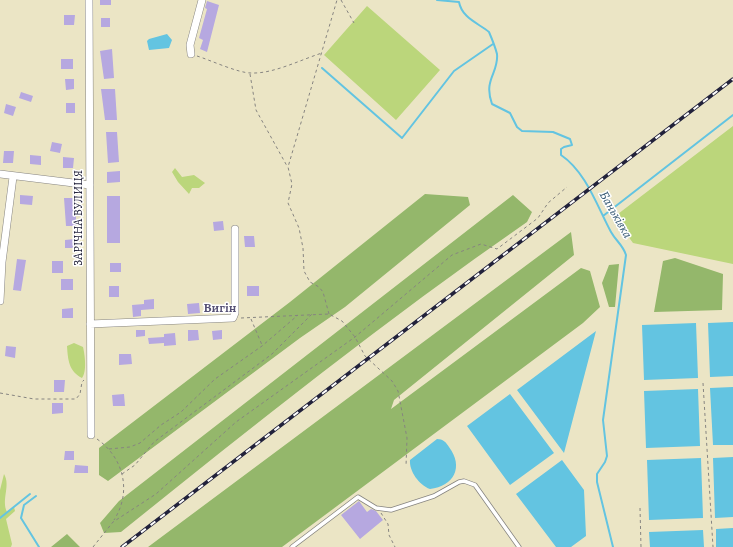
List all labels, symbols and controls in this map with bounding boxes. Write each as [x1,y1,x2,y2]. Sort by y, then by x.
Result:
street label: ЗАРІЧНА ВУЛИЦЯ [72,170,86,266]
water label: Баньківка [595,189,635,241]
district label: Вигін [204,301,236,317]

